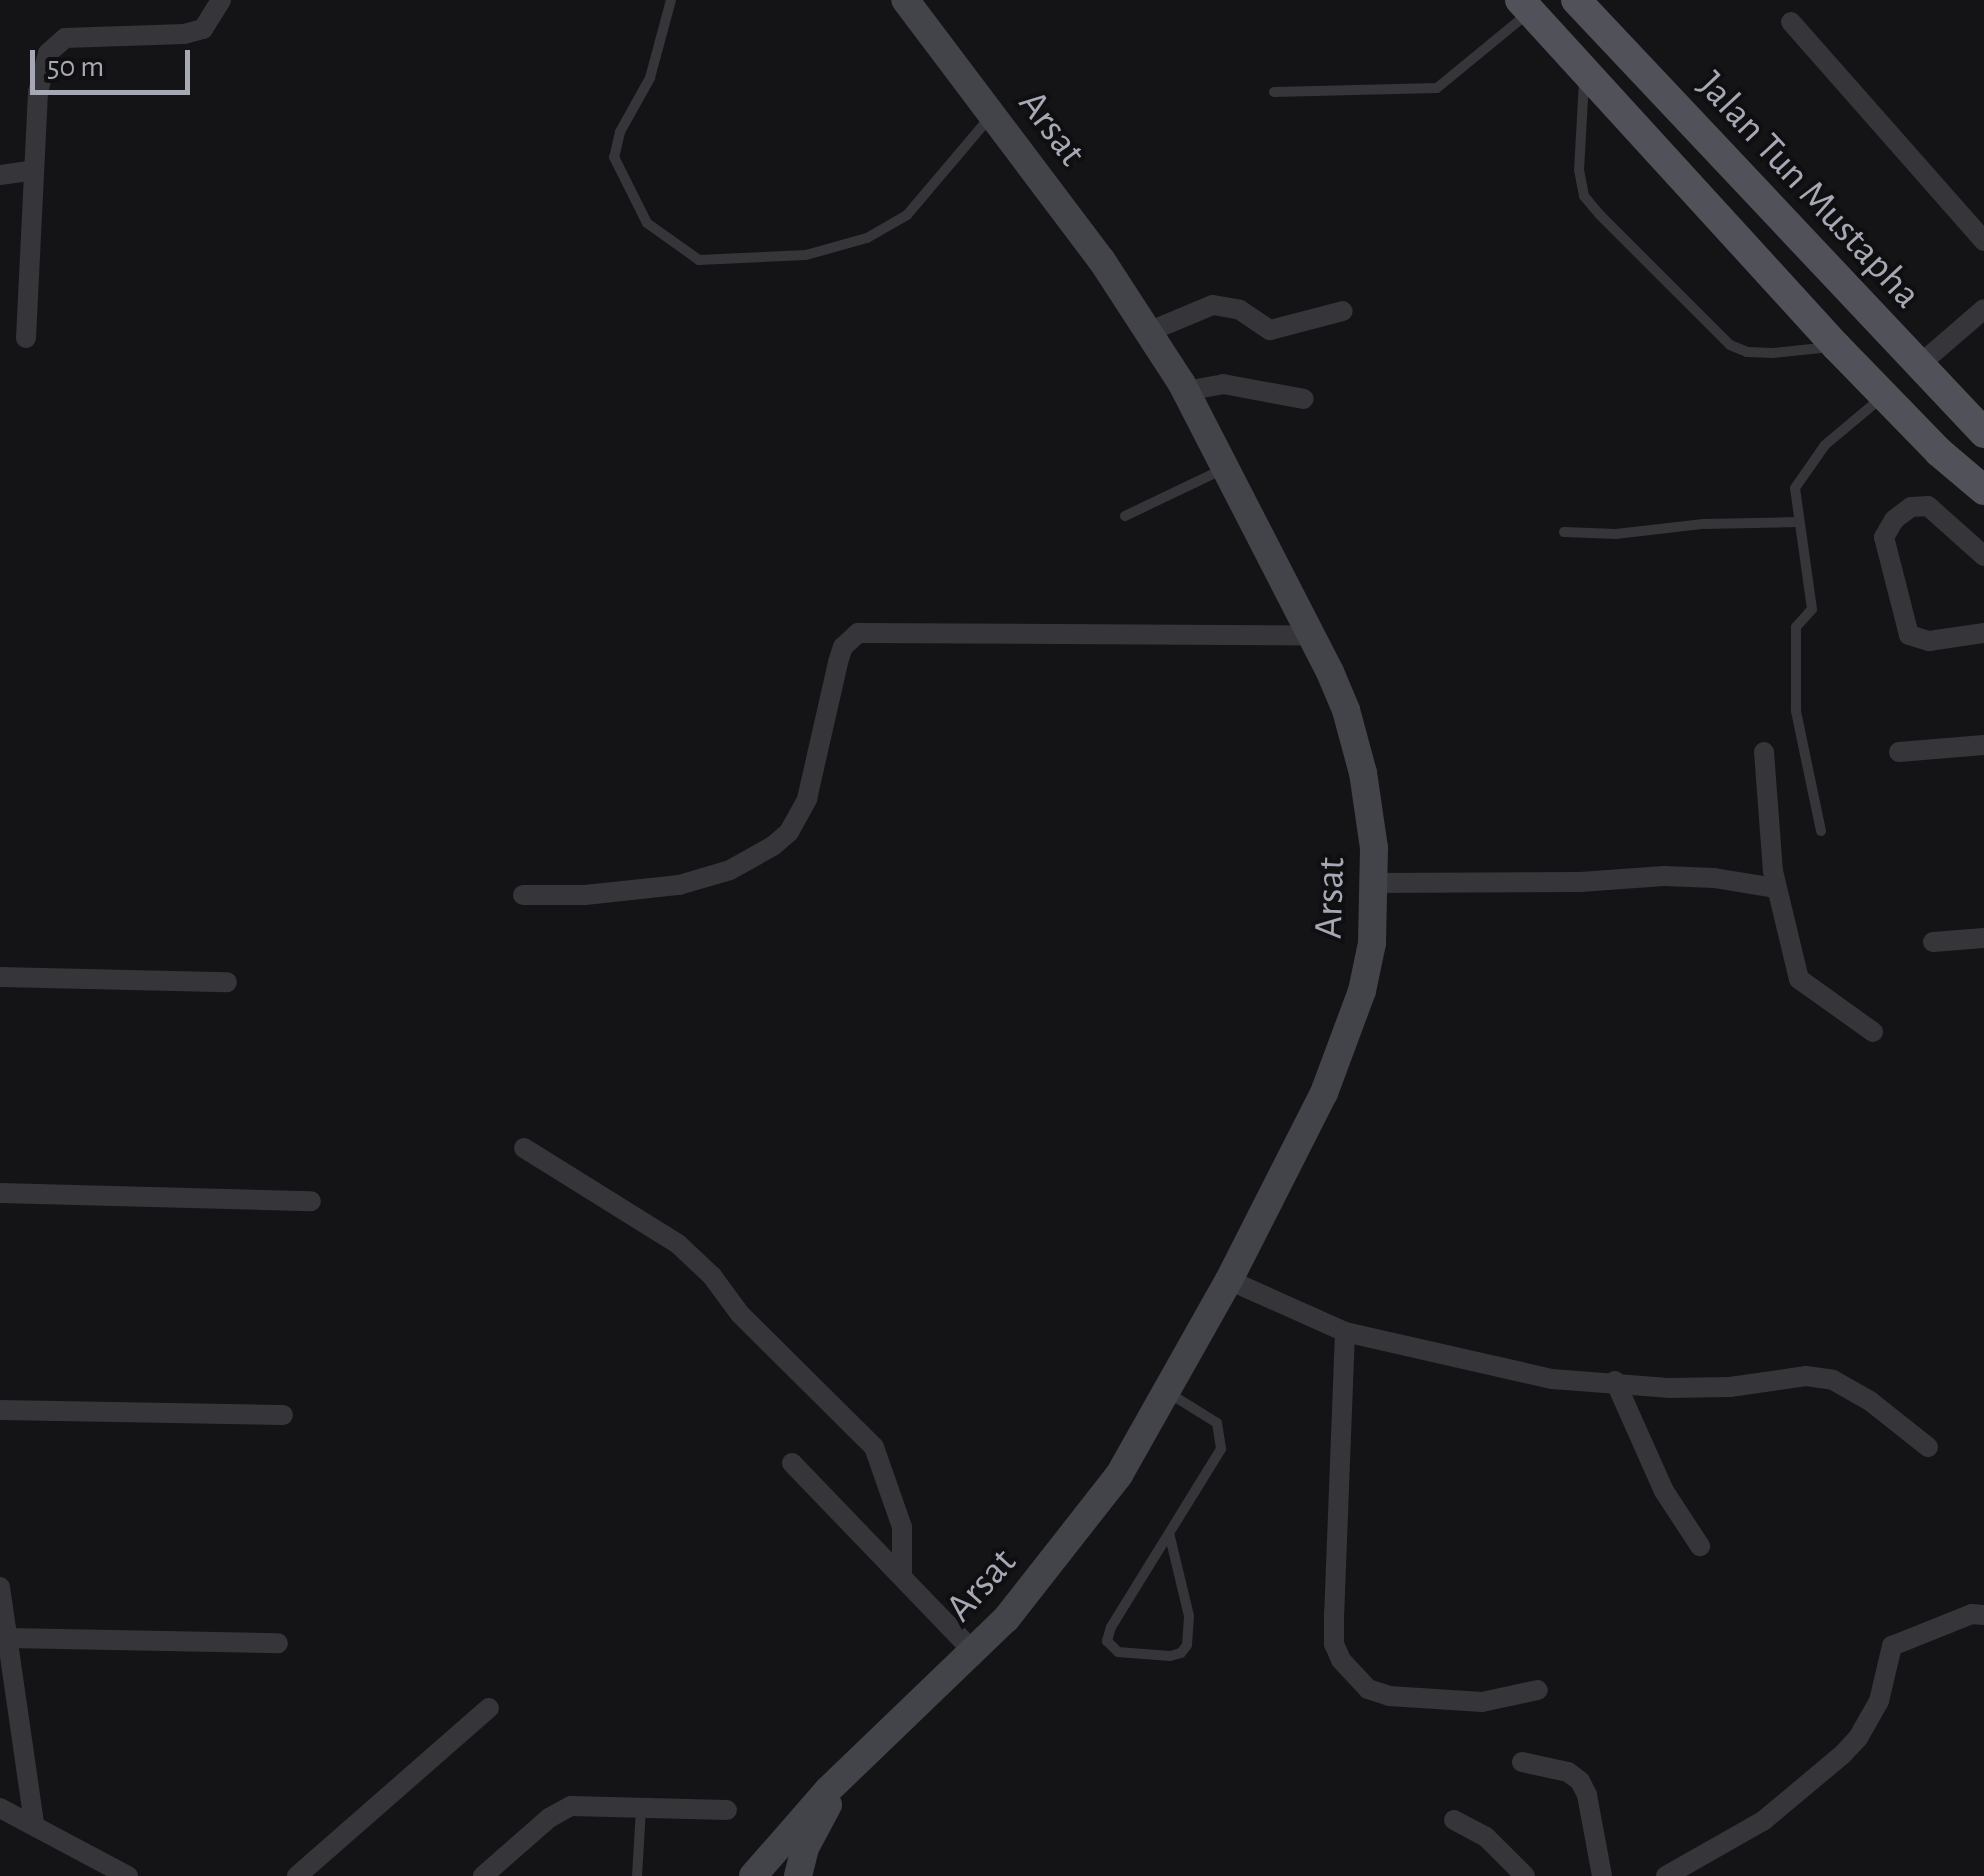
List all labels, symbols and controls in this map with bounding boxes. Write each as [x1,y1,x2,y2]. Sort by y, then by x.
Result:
scale bar [35,30,195,92]
text: 50 m [47,52,104,82]
street label: Jalan Tun Mustapha [1687,62,1931,318]
street label: Arsat [1008,81,1096,175]
street label: Arsat [1305,856,1355,940]
street label: Arsat [936,1539,1026,1631]

